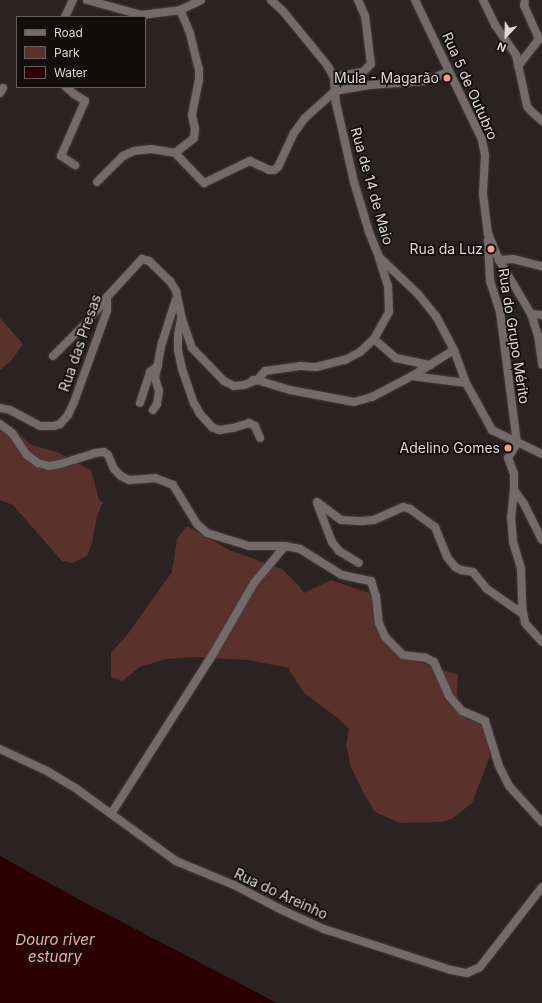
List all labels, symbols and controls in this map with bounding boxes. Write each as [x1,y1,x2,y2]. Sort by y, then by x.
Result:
legend [16,16,146,88]
north arrow [486,16,526,56]
text: Road [54,25,83,40]
street label: Rua 5 de Outubro [439,30,501,142]
text: N [495,39,508,55]
text: Park [54,45,80,60]
text: Water [54,65,87,80]
place label: Mula - Magarão [334,70,439,86]
marker: Mula - Magarão [442,73,452,83]
street label: Rua de 14 de Maio [347,125,397,247]
place label: Rua da Luz [410,241,483,257]
marker: Rua da Luz [486,244,496,254]
street label: Rua do Grupo Mérito [495,267,533,405]
street label: Rua das Presas [56,292,104,394]
place label: Adelino Gomes [400,440,500,456]
marker: Adelino Gomes [503,443,513,453]
street label: Rua do Areinho [232,865,330,923]
water label: Douro river estuary [15,930,95,965]

